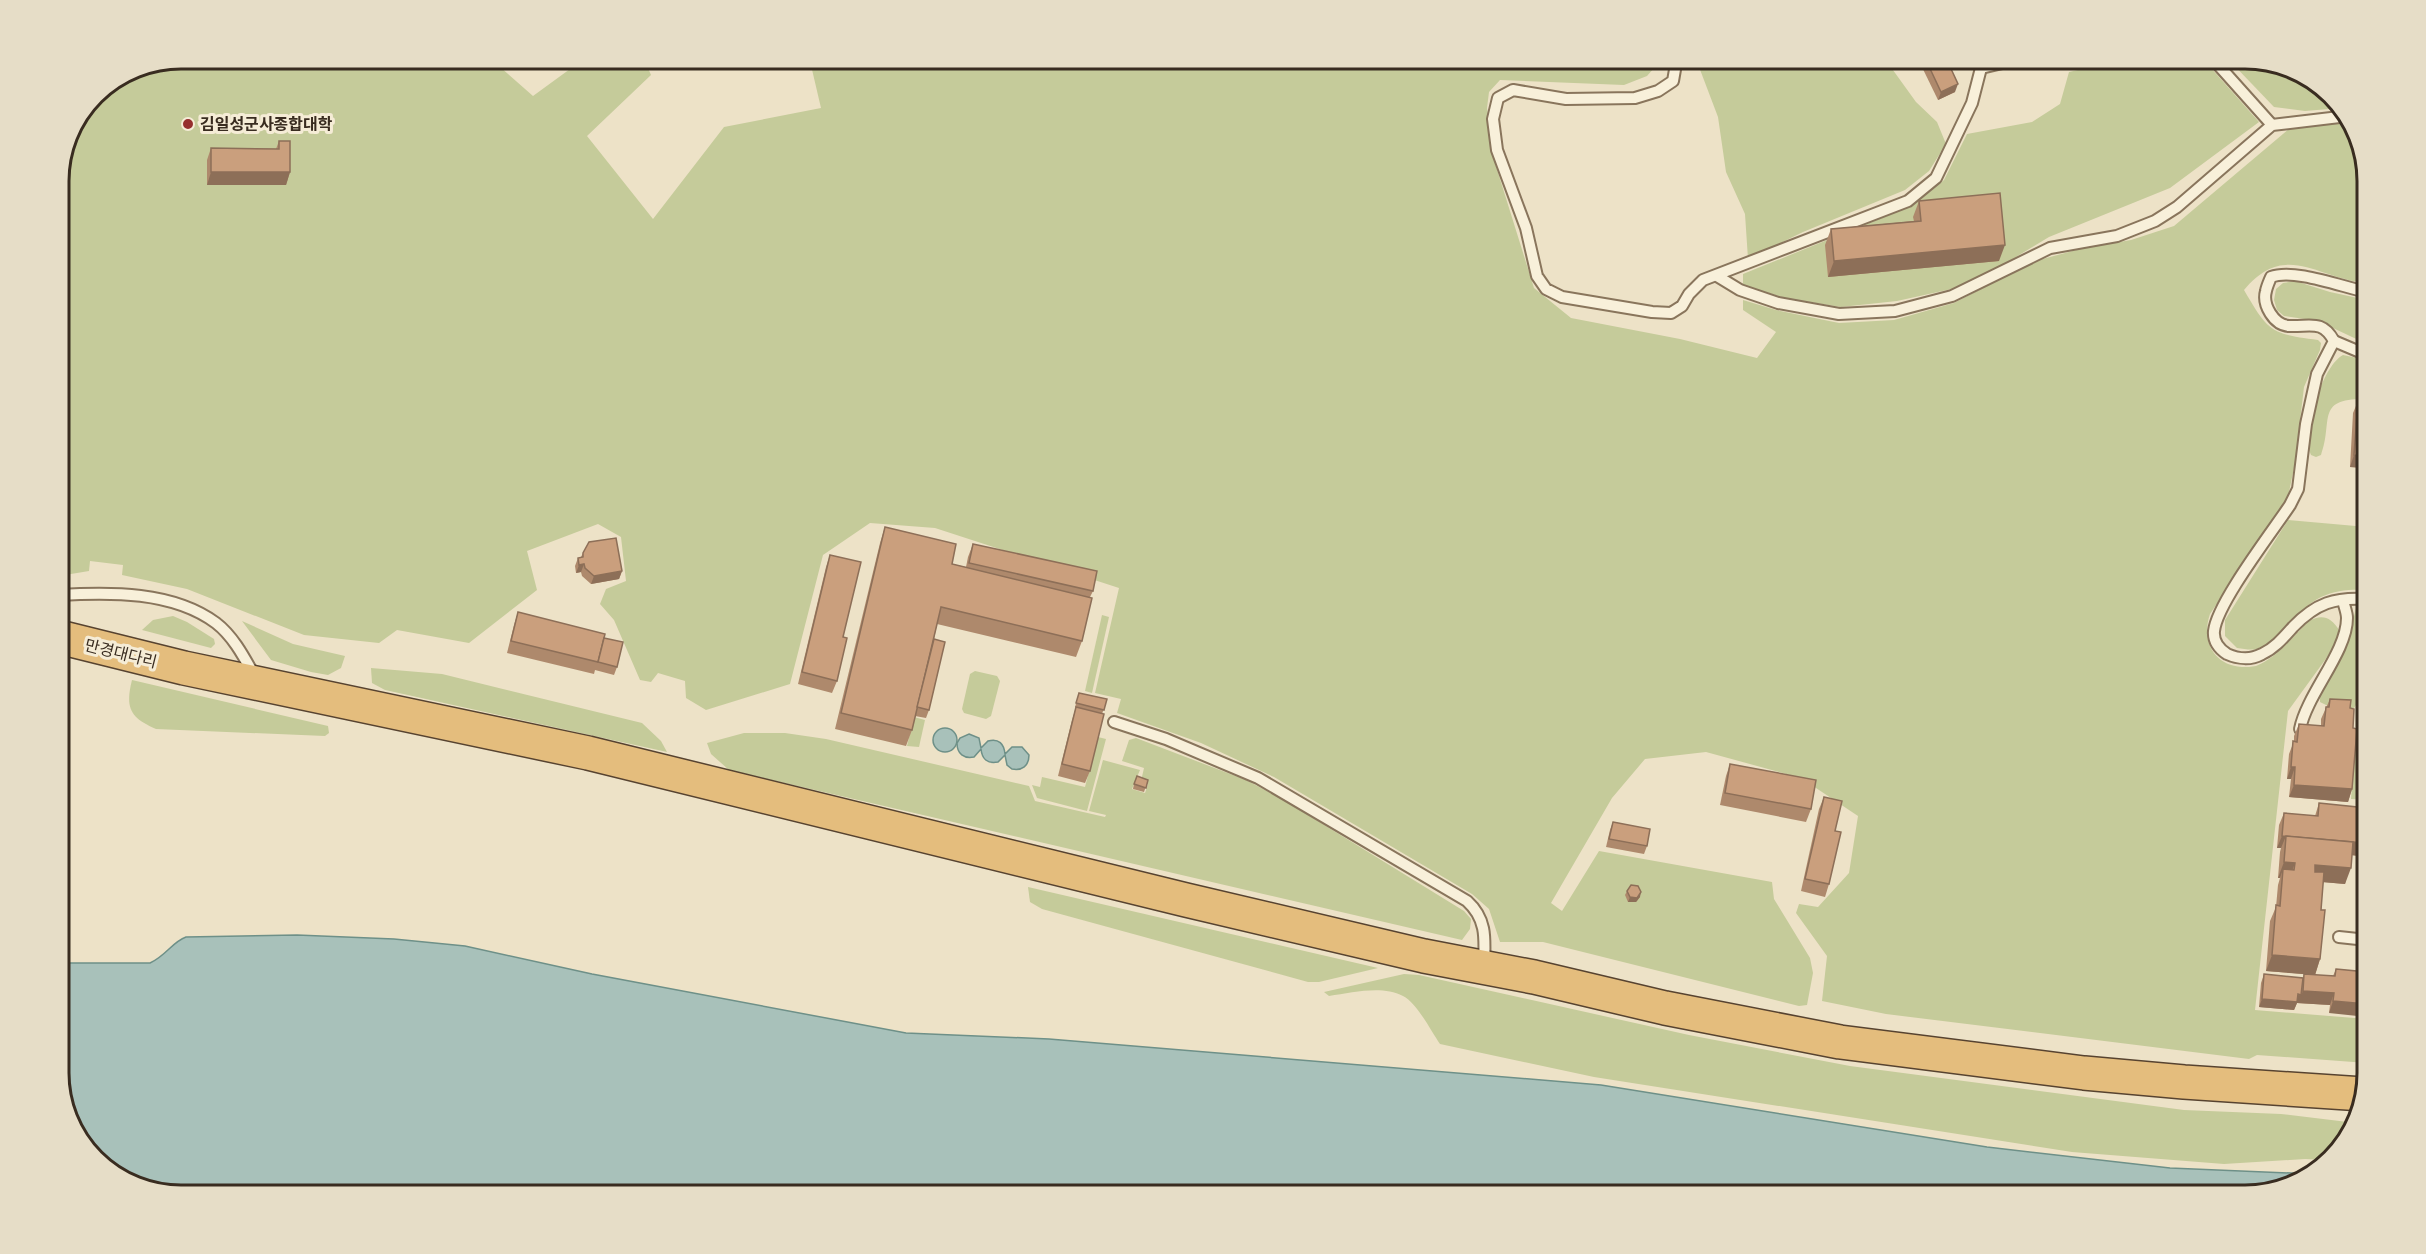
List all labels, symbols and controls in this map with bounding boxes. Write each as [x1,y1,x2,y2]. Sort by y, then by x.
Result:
place label: 김일성군사종합대학 [200,114,333,134]
marker: 김일성군사종합대학 [181,117,195,131]
street label: 만경대다리 [83,634,159,672]

